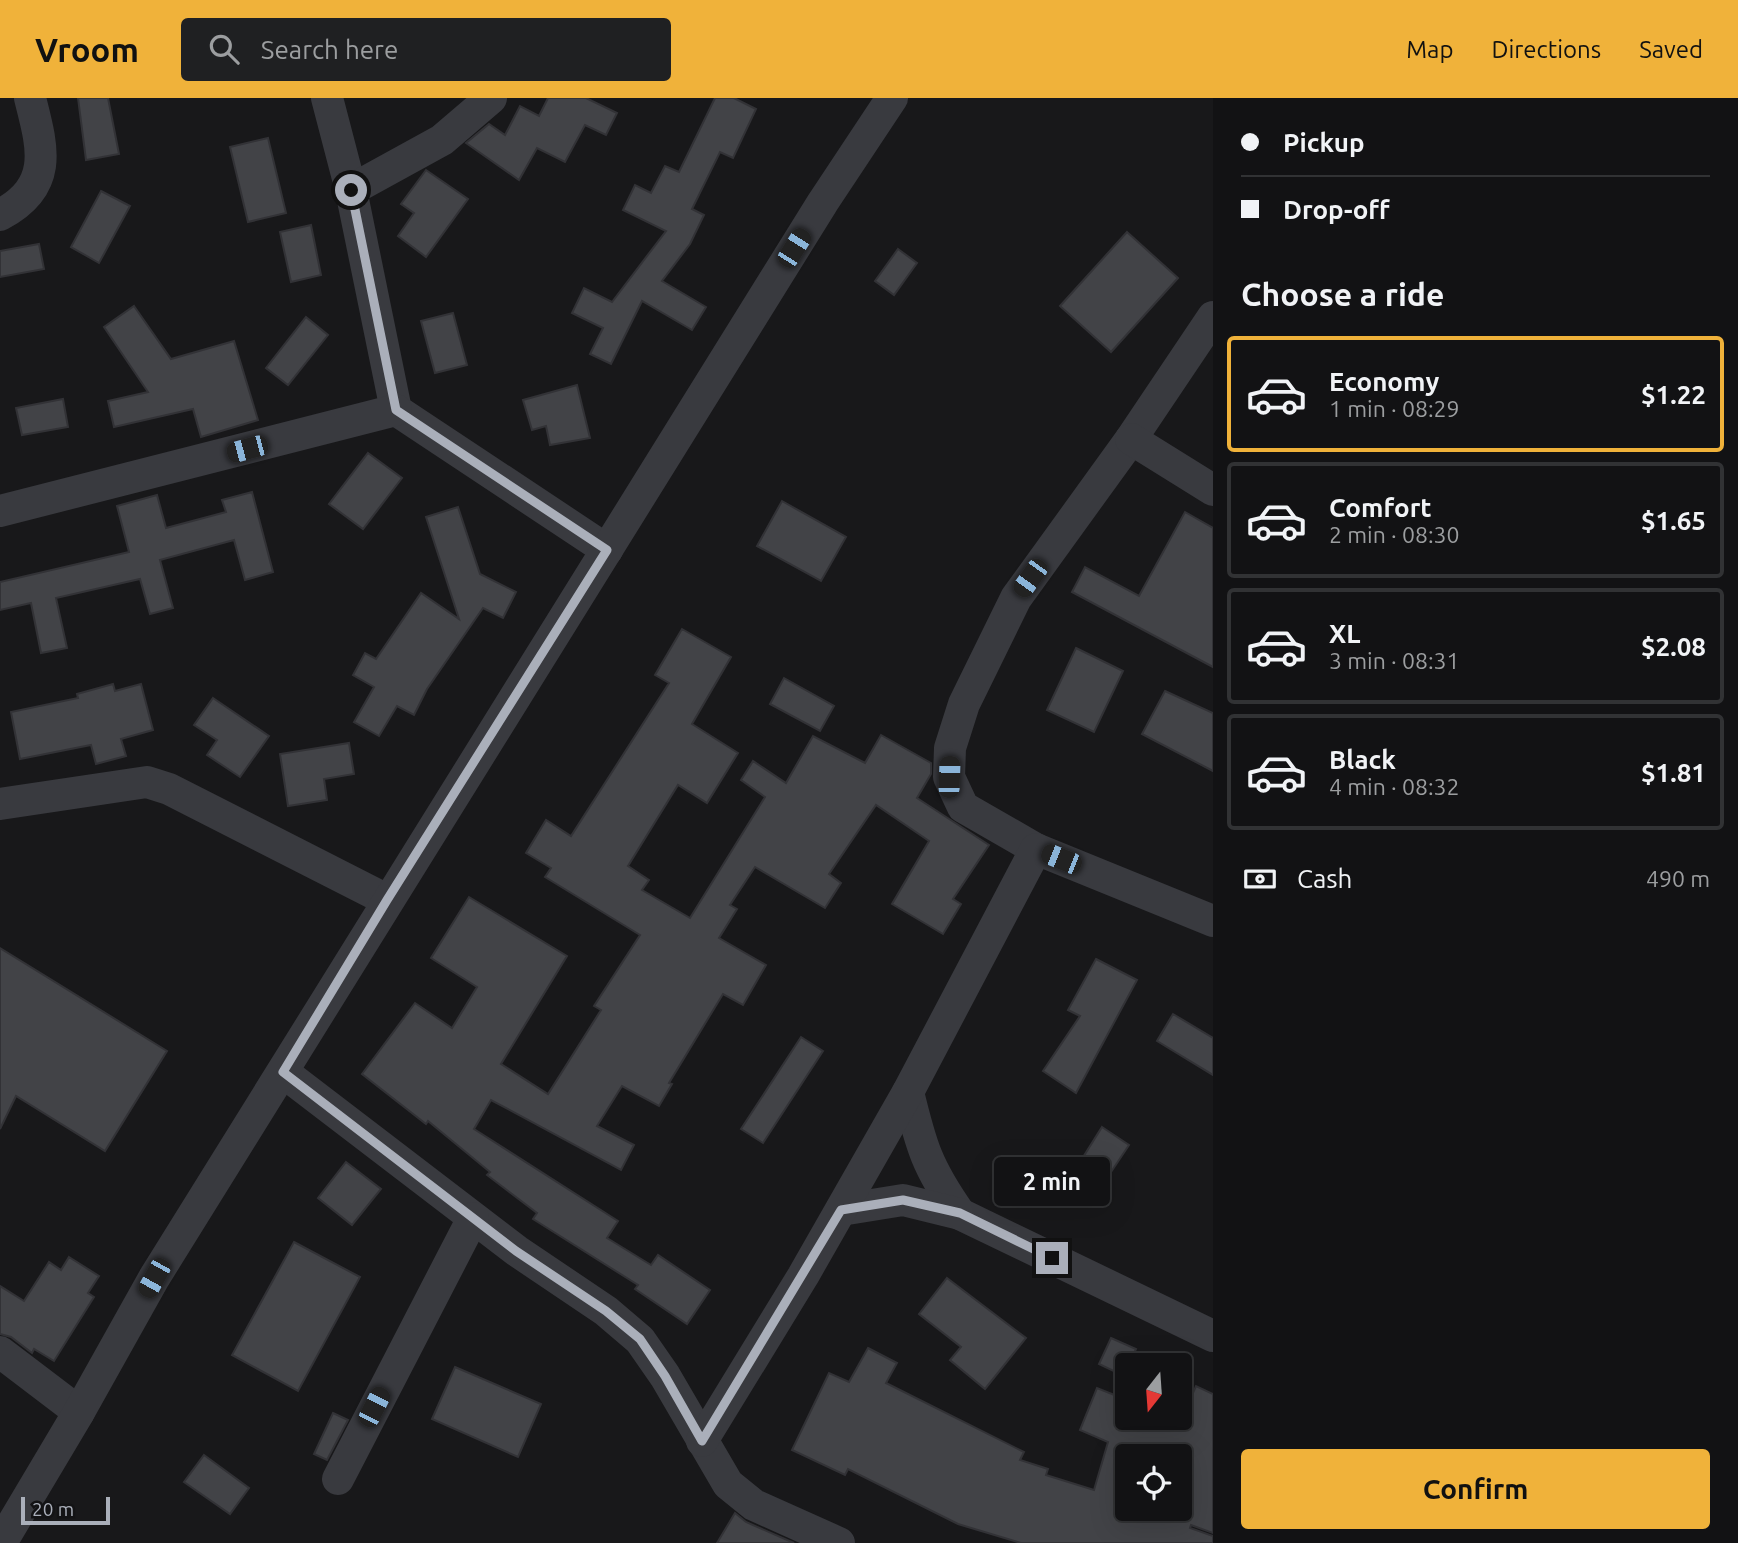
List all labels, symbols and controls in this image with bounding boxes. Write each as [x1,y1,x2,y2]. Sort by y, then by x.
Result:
search box [181,18,671,81]
icon: search [205,30,243,68]
text: Vroom [35,31,139,68]
text: Search here [261,35,398,64]
text: Map [1406,36,1453,63]
text: Directions [1491,36,1601,63]
text: Saved [1639,36,1703,63]
text: Pickup [1283,128,1365,157]
route start [335,174,367,206]
text: Drop-off [1283,195,1390,224]
car [774,225,815,271]
text: Choose a ride [1241,276,1444,312]
icon: car [1245,363,1308,426]
text: Economy [1329,367,1439,396]
text: $1.22 [1641,380,1706,409]
text: 1 min · 08:29 [1329,396,1460,421]
car [224,433,271,465]
icon: car [1245,489,1308,552]
text: Comfort [1329,493,1432,522]
text: $1.65 [1641,506,1706,535]
text: 2 min · 08:30 [1329,522,1460,547]
car [1010,555,1051,601]
icon: car [1245,615,1308,678]
text: XL [1329,619,1360,648]
text: $2.08 [1641,632,1706,661]
text: 3 min · 08:31 [1329,648,1460,673]
icon: car [1245,741,1308,804]
text: Black [1329,745,1396,774]
car [938,756,961,798]
text: $1.81 [1641,758,1706,787]
text: 4 min · 08:32 [1329,774,1460,799]
car [1038,841,1085,877]
icon: cash [1241,860,1279,898]
text: Cash [1297,864,1352,893]
text: 490 m [1646,866,1710,891]
callout: 2 min [994,1156,1110,1206]
text: 2 min [1023,1169,1081,1194]
route end [1036,1242,1068,1274]
car [135,1255,174,1301]
north arrow [1115,1353,1192,1430]
map controls [1115,1353,1192,1521]
car [356,1384,393,1430]
button: locate [1115,1444,1192,1521]
button: Confirm [1241,1449,1710,1529]
scale bar [21,1494,110,1526]
text: 20 m [32,1498,74,1520]

